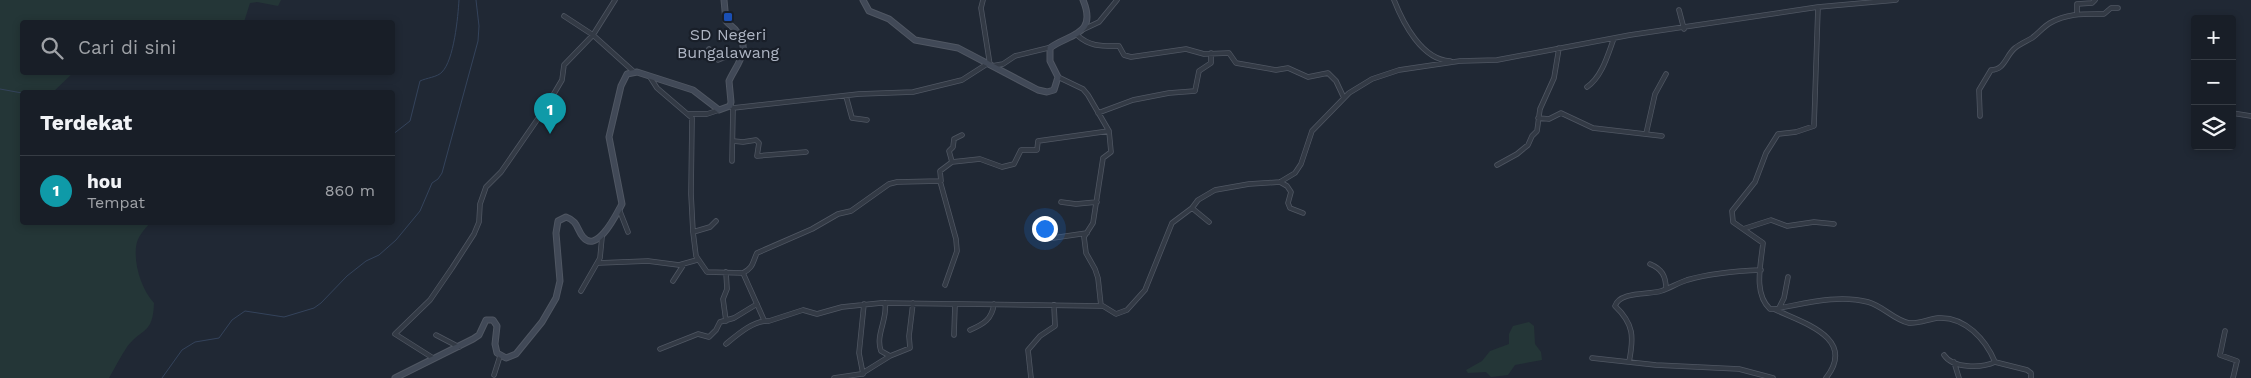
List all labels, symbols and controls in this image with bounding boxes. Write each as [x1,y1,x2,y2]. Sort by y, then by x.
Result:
marker: SD Negeri Bungalawang [722,11,734,23]
map controls [2191,15,2236,150]
button: + [2191,15,2236,60]
search box [20,20,395,75]
place label: SD Negeri Bungalawang [677,25,780,62]
icon: search [38,34,66,62]
text: Cari di sini [78,36,176,59]
button: − [2191,60,2236,105]
pin: 1 [534,93,566,134]
button: layers [2191,105,2236,150]
text: Terdekat [40,110,132,135]
text: hou [87,170,122,193]
text: 1 [53,181,59,200]
text: 860 m [325,181,375,200]
text: Tempat [87,193,145,212]
your location [1032,216,1058,242]

